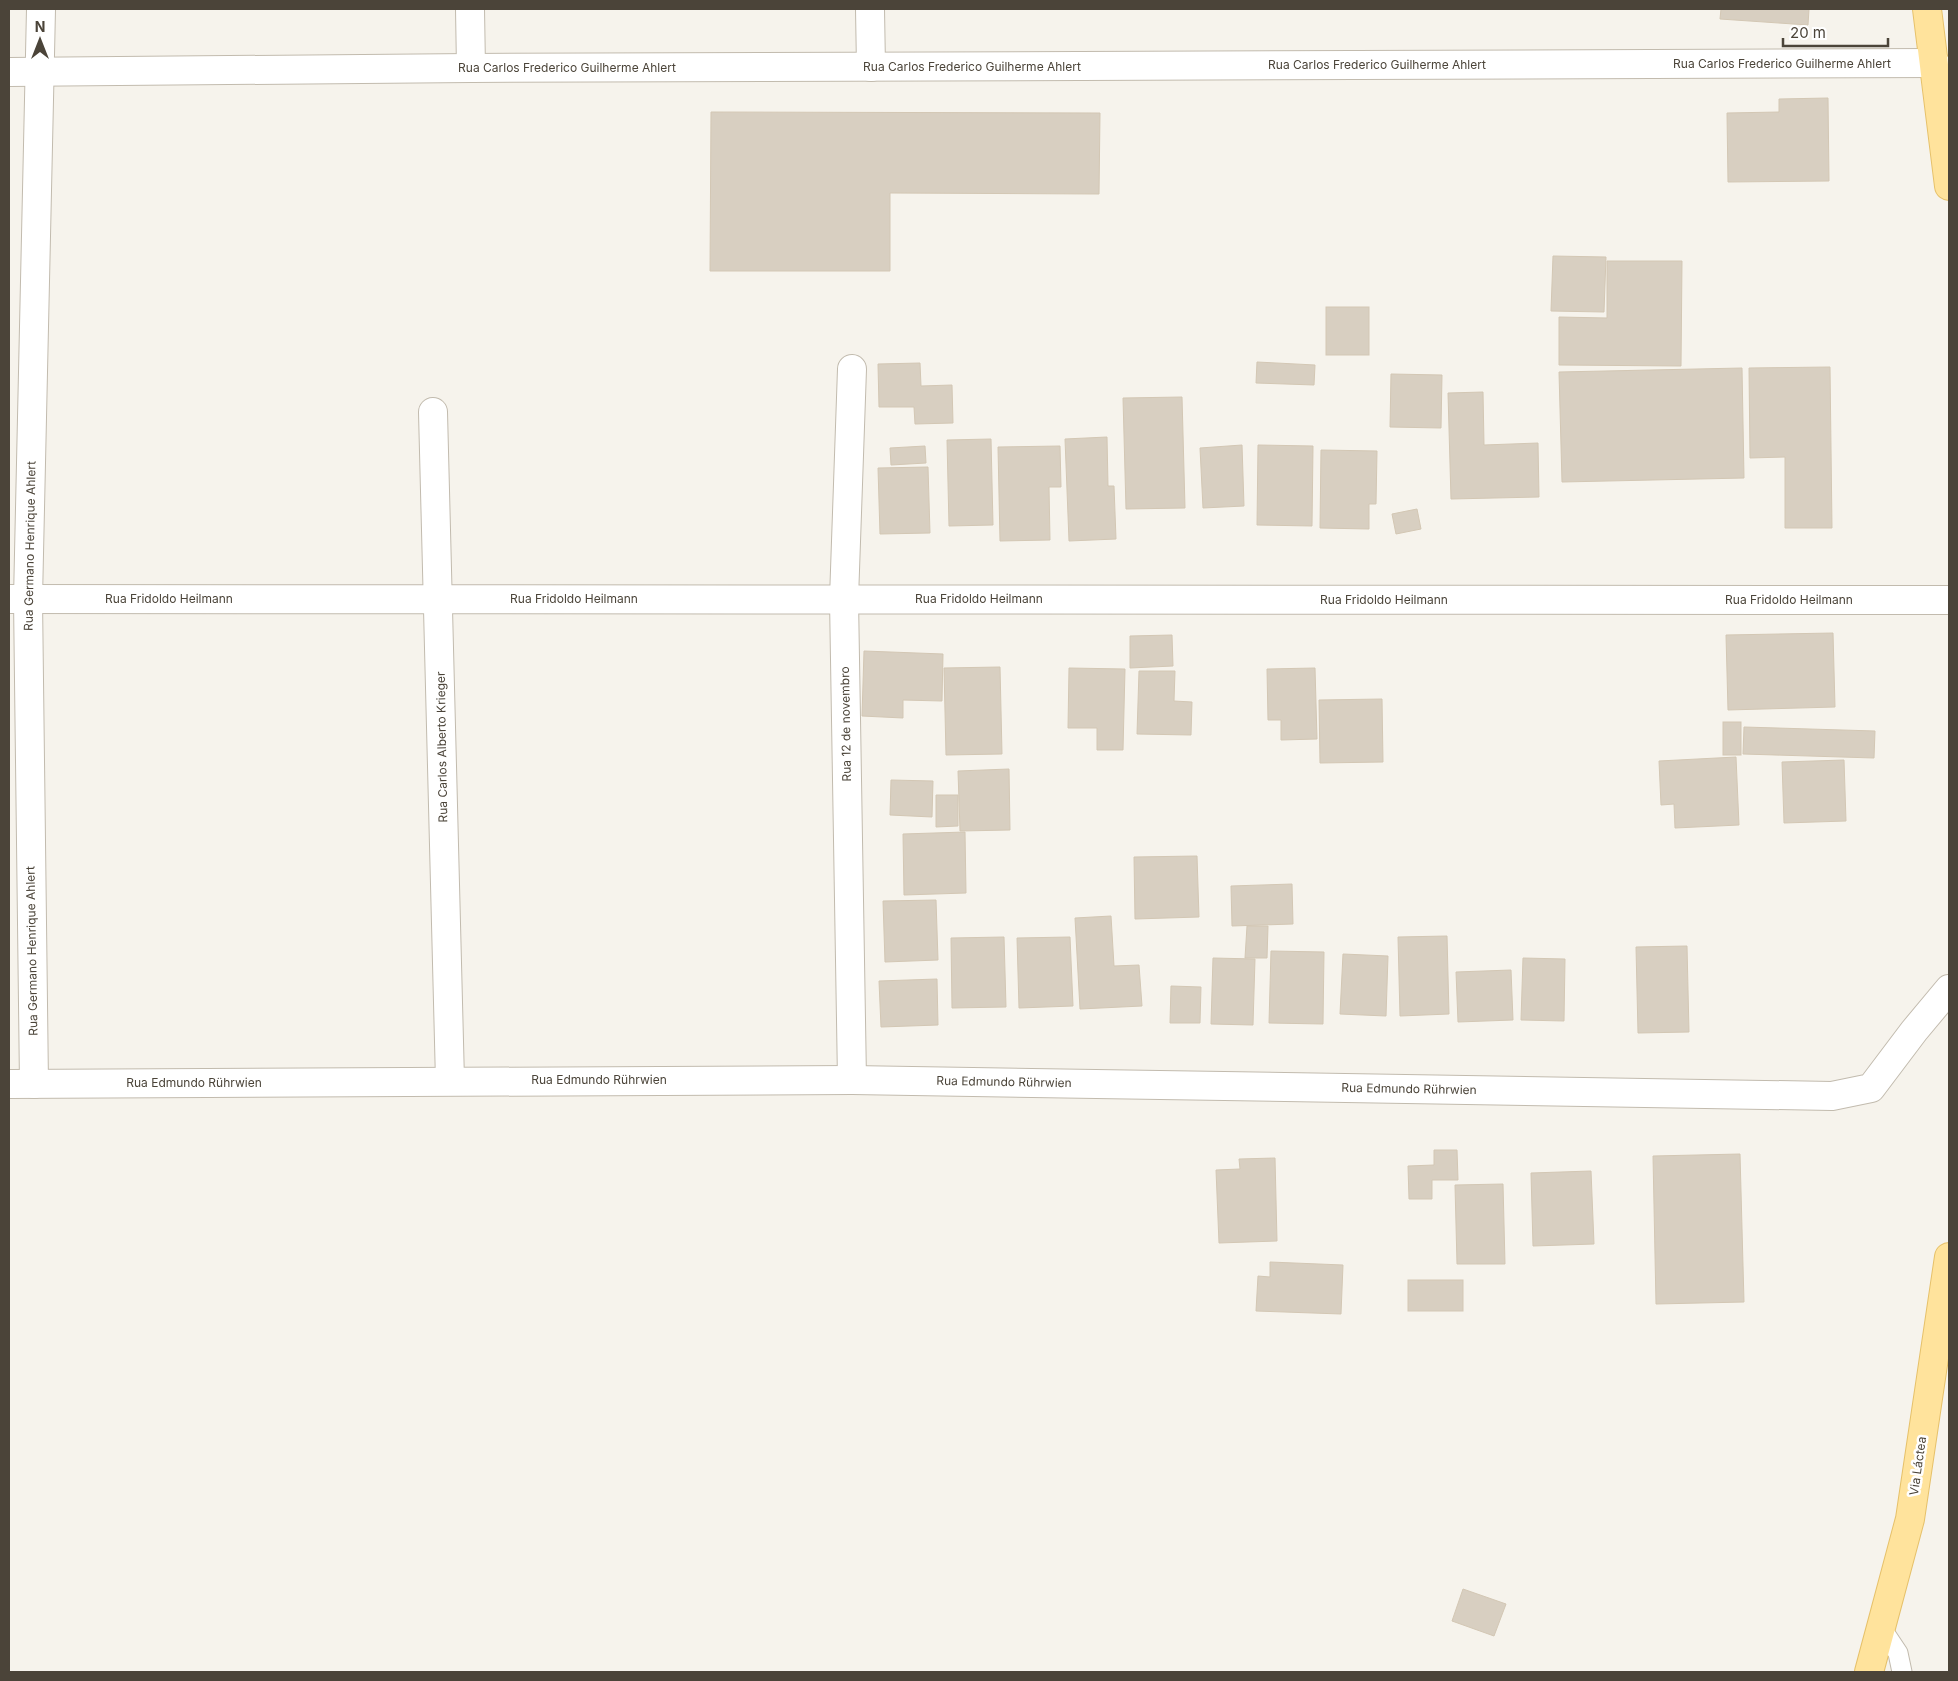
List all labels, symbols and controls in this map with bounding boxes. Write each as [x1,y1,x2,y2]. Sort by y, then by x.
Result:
north arrow [15,15,65,65]
scale bar [1783,15,1888,47]
text: N [35,18,45,35]
text: 20 m [1790,23,1826,42]
street label: Rua Carlos Frederico Guilherme Ahlert [1673,56,1891,71]
street label: Rua Carlos Frederico Guilherme Ahlert [1268,57,1486,72]
street label: Rua Carlos Frederico Guilherme Ahlert [863,59,1081,74]
street label: Rua Carlos Frederico Guilherme Ahlert [458,60,676,75]
street label: Rua Germano Henrique Ahlert [21,461,38,631]
street label: Rua Fridoldo Heilmann [105,591,233,606]
street label: Rua Fridoldo Heilmann [510,591,638,606]
street label: Rua Fridoldo Heilmann [915,591,1043,606]
street label: Rua Fridoldo Heilmann [1320,592,1448,607]
street label: Rua Fridoldo Heilmann [1725,592,1853,607]
street label: Rua 12 de novembro [837,666,854,782]
street label: Rua Carlos Alberto Krieger [433,671,450,823]
street label: Rua Germano Henrique Ahlert [23,866,40,1036]
street label: Rua Edmundo Rührwien [531,1072,667,1087]
street label: Rua Edmundo Rührwien [936,1073,1072,1090]
street label: Rua Edmundo Rührwien [126,1075,262,1090]
street label: Rua Edmundo Rührwien [1341,1080,1477,1097]
street label: Via Láctea [1906,1436,1929,1496]

